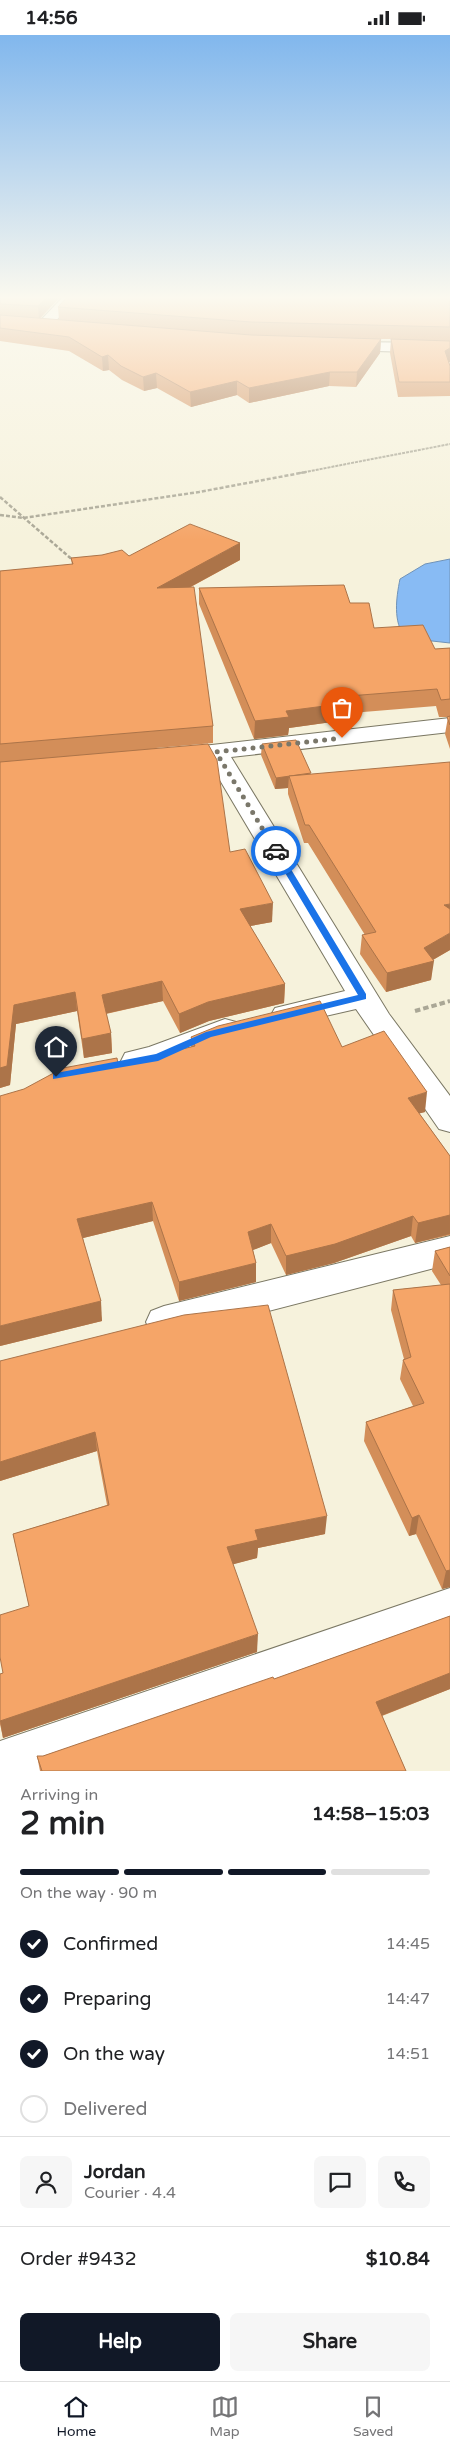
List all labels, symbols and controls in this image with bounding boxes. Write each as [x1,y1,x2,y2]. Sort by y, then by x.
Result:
text: 14:56 [25,7,78,29]
pin [321,687,363,738]
icon: bag [328,694,356,722]
courier [251,826,301,876]
icon: car [262,837,290,865]
pin [35,1026,77,1077]
icon: home [42,1033,70,1061]
text: Arriving in [20,1785,98,1805]
text: 14:58–15:03 [312,1803,430,1825]
text: 2 min [20,1805,105,1843]
text: On the way · 90 m [20,1883,157,1903]
icon: check [20,1930,48,1958]
text: Confirmed [63,1933,158,1955]
text: 14:45 [386,1934,430,1954]
icon: check [20,1985,48,2013]
text: Preparing [63,1988,152,2010]
text: 14:47 [386,1989,430,2009]
icon: check [20,2040,48,2068]
text: On the way [63,2043,165,2065]
text: 14:51 [386,2044,430,2064]
text: Delivered [63,2098,148,2120]
button: person [20,2156,72,2208]
button: chat [314,2156,366,2208]
button: phone [378,2156,430,2208]
text: Jordan [84,2161,146,2183]
text: Courier · 4.4 [84,2183,176,2203]
text: Order #9432 [20,2248,137,2270]
text: $10.84 [366,2248,430,2270]
button: Help [20,2313,220,2371]
button: Share [230,2313,430,2371]
tab: Home [57,2393,96,2440]
tab: Map [209,2393,240,2440]
tab: Saved [353,2393,393,2440]

